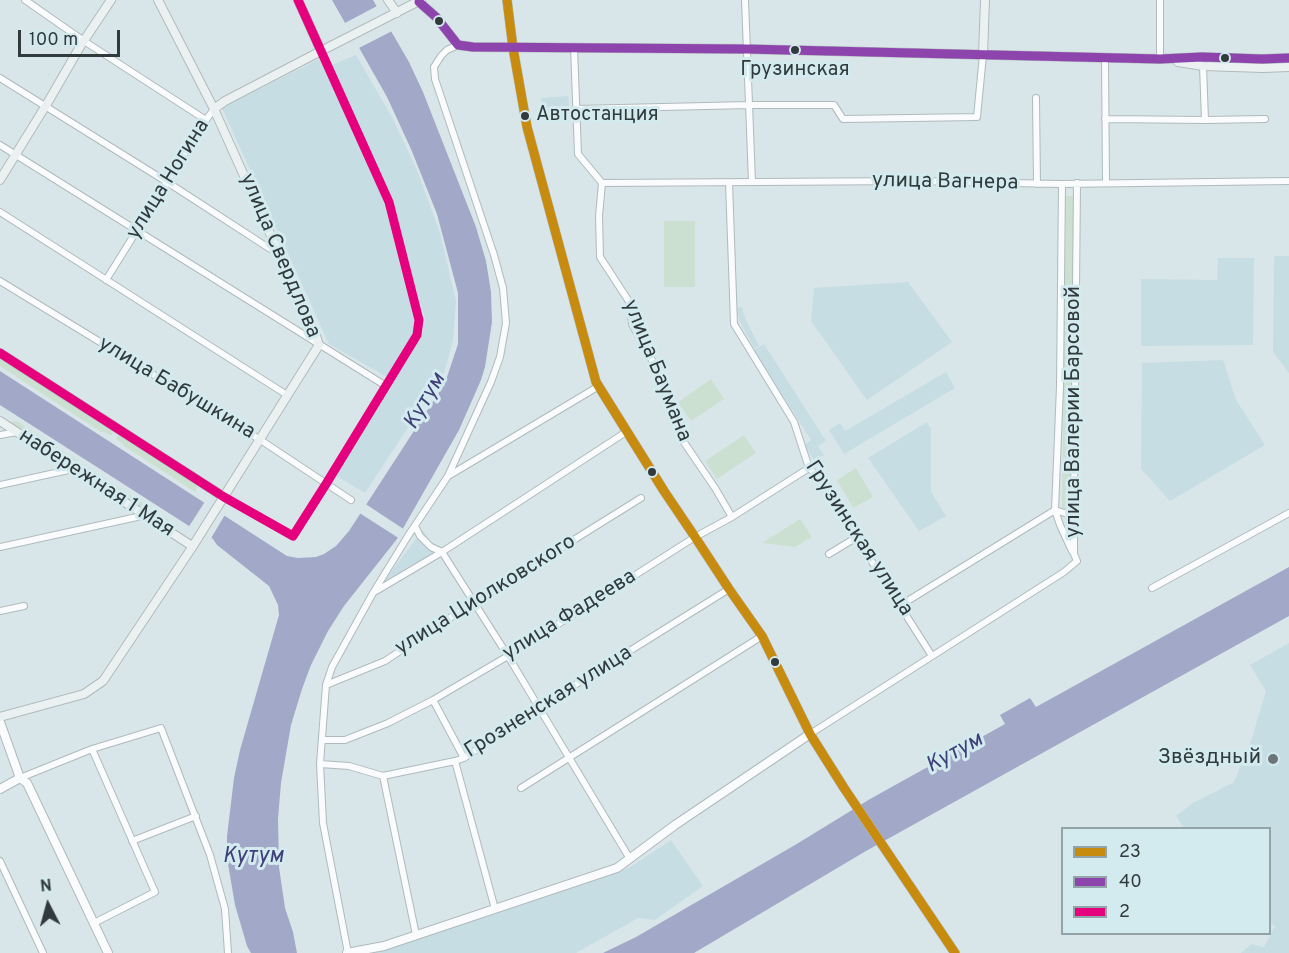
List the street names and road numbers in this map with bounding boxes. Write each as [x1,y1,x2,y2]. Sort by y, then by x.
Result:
street label: улица Ногина [122,115,216,245]
street label: улица Вагнера [871,169,1019,197]
street label: улица Свердлова [233,170,325,342]
street label: улица Валерии Барсовой [1062,286,1088,538]
street label: улица Баумана [616,296,696,446]
street label: улица Бабушкина [93,332,259,446]
street label: набережная 1 Мая [13,424,179,544]
street label: Грузинская улица [798,457,918,621]
street label: улица Циолковского [391,530,581,662]
street label: улица Фадеева [499,565,641,667]
street label: Грозненская улица [461,641,637,765]

